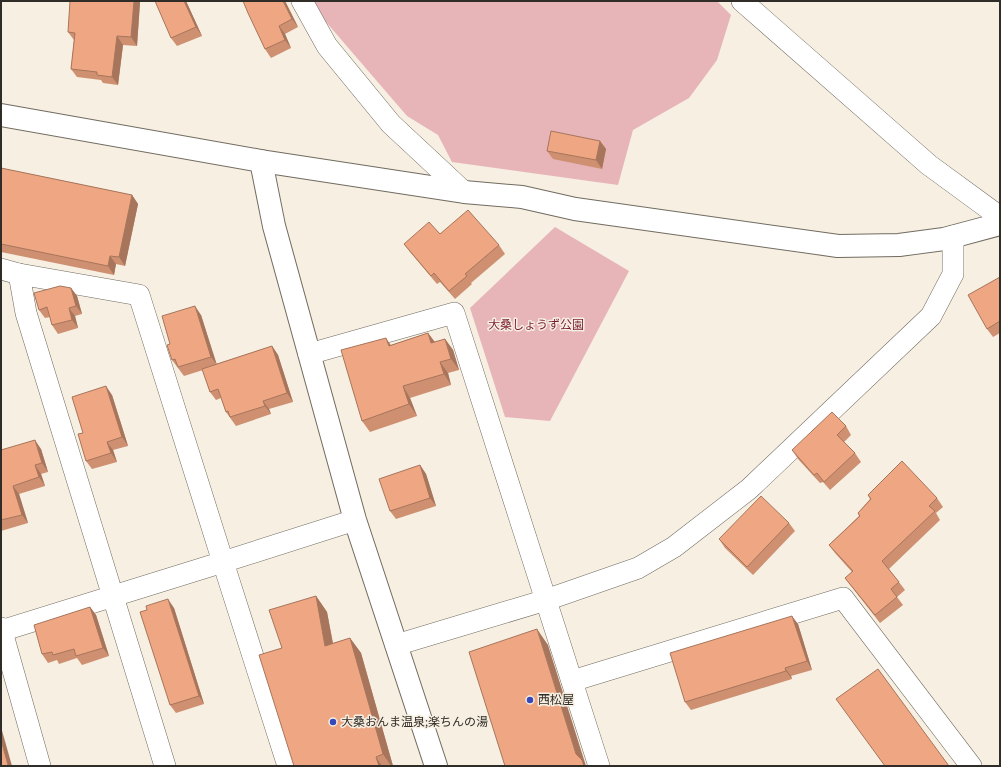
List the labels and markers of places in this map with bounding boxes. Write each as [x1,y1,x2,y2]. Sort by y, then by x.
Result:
place label: 西松屋 [538,692,574,709]
marker: 西松屋 [525,695,535,705]
place label: 大桑おんま温泉;楽ちんの湯 [341,714,488,731]
marker: 大桑おんま温泉;楽ちんの湯 [328,717,338,727]

